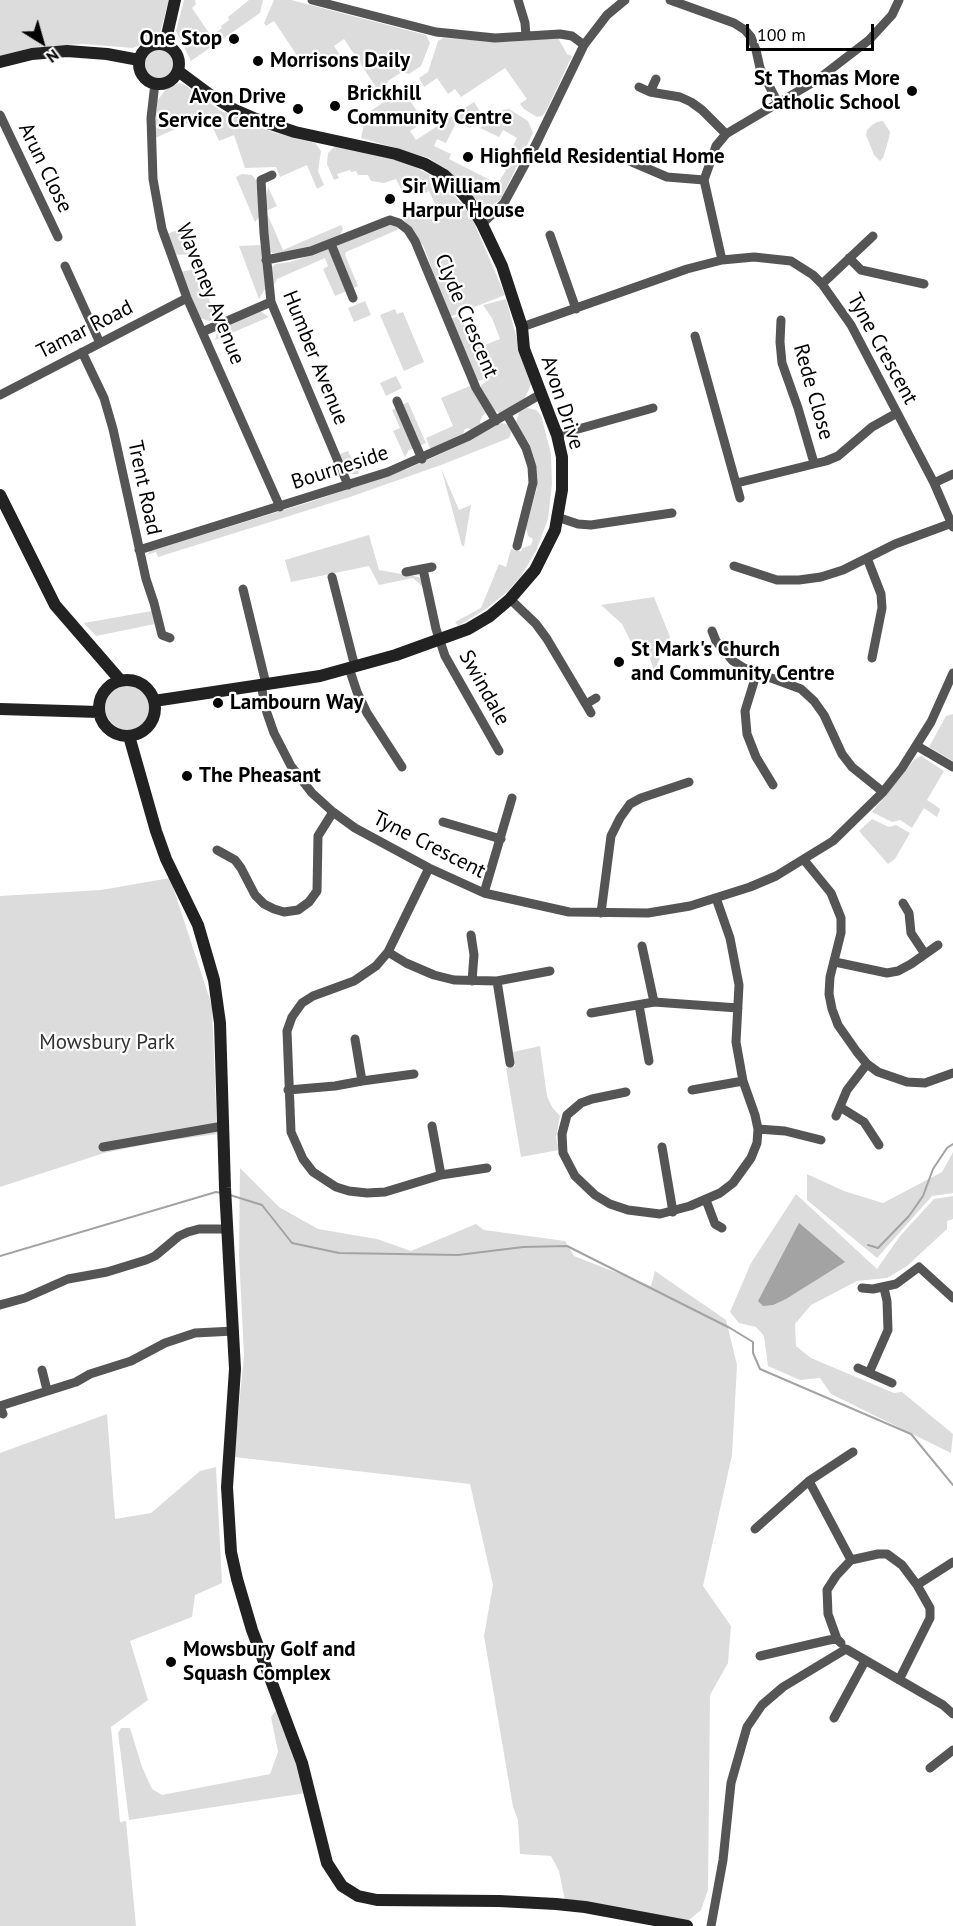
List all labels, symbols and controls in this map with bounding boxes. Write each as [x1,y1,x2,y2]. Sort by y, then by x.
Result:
north arrow [12,12,72,72]
scale bar [749,12,876,50]
text: 100 m [757,23,806,46]
place label: One Stop [140,26,222,52]
marker: One Stop [227,32,241,46]
text: N [43,45,63,68]
place label: Morrisons Daily [270,48,410,74]
marker: Morrisons Daily [251,54,265,68]
place label: St Thomas More Catholic School [754,66,900,116]
place label: Brickhill Community Centre [347,81,512,131]
place label: Avon Drive Service Centre [158,84,286,134]
marker: St Thomas More Catholic School [905,84,919,98]
marker: Brickhill Community Centre [328,99,342,113]
marker: Avon Drive Service Centre [291,102,305,116]
street label: Arun Close [12,119,78,217]
place label: Highfield Residential Home [480,144,725,170]
marker: Highfield Residential Home [461,150,475,164]
place label: Sir William Harpur House [402,174,525,224]
marker: Sir William Harpur House [383,192,397,206]
street label: Waveney Avenue [170,220,250,368]
street label: Clyde Crescent [429,250,503,382]
street label: Humber Avenue [277,287,353,429]
street label: Tyne Crescent [841,289,923,409]
street label: Tamar Road [33,295,137,365]
street label: Rede Close [787,341,839,443]
street label: Avon Drive [535,353,589,453]
street label: Trent Road [122,438,166,538]
street label: Bourneside [288,440,392,496]
place label: St Mark's Church and Community Centre [631,637,835,687]
street label: Swindale [453,646,515,730]
marker: St Mark's Church and Community Centre [612,655,626,669]
place label: Lambourn Way [230,690,364,716]
marker: Lambourn Way [211,696,225,710]
place label: The Pheasant [199,763,321,789]
marker: The Pheasant [180,769,194,783]
street label: Tyne Crescent [368,806,490,884]
park label: Mowsbury Park [39,1030,175,1056]
place label: Mowsbury Golf and Squash Complex [183,1637,356,1687]
marker: Mowsbury Golf and Squash Complex [164,1655,178,1669]

